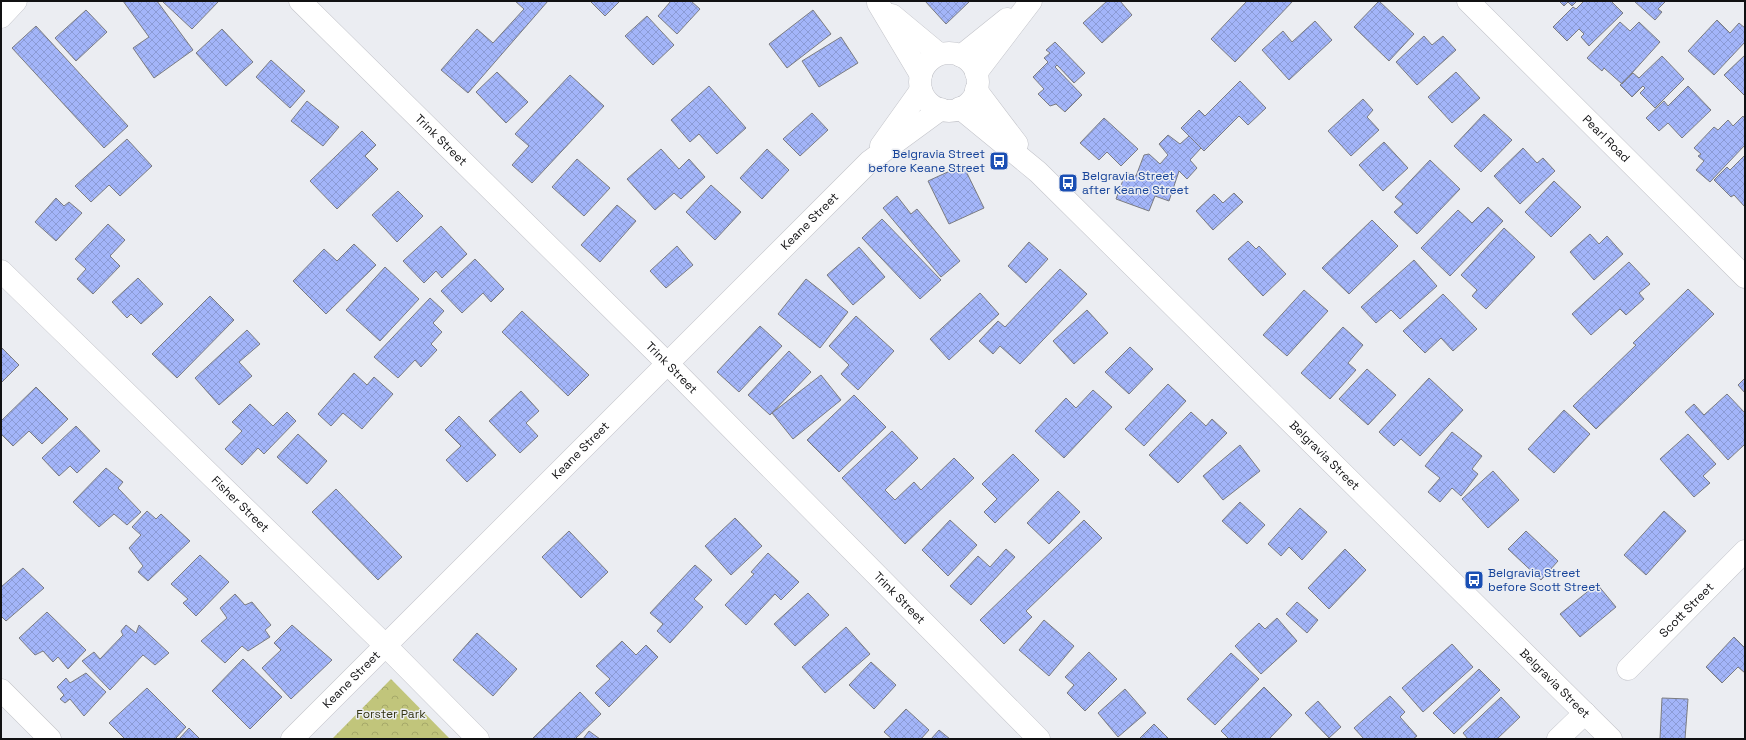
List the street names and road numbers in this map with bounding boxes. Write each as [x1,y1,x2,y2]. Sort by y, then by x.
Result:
street label: Trink Street [411,111,471,169]
street label: Pearl Road [1579,111,1633,166]
street label: Keane Street [777,189,842,254]
street label: Trink Street [642,338,701,397]
street label: Belgravia Street [1286,417,1363,494]
street label: Keane Street [548,418,613,483]
street label: Fisher Street [208,472,273,536]
street label: Trink Street [870,568,929,627]
street label: Scott Street [1656,579,1717,641]
street label: Belgravia Street [1516,645,1593,722]
street label: Keane Street [319,647,384,712]

